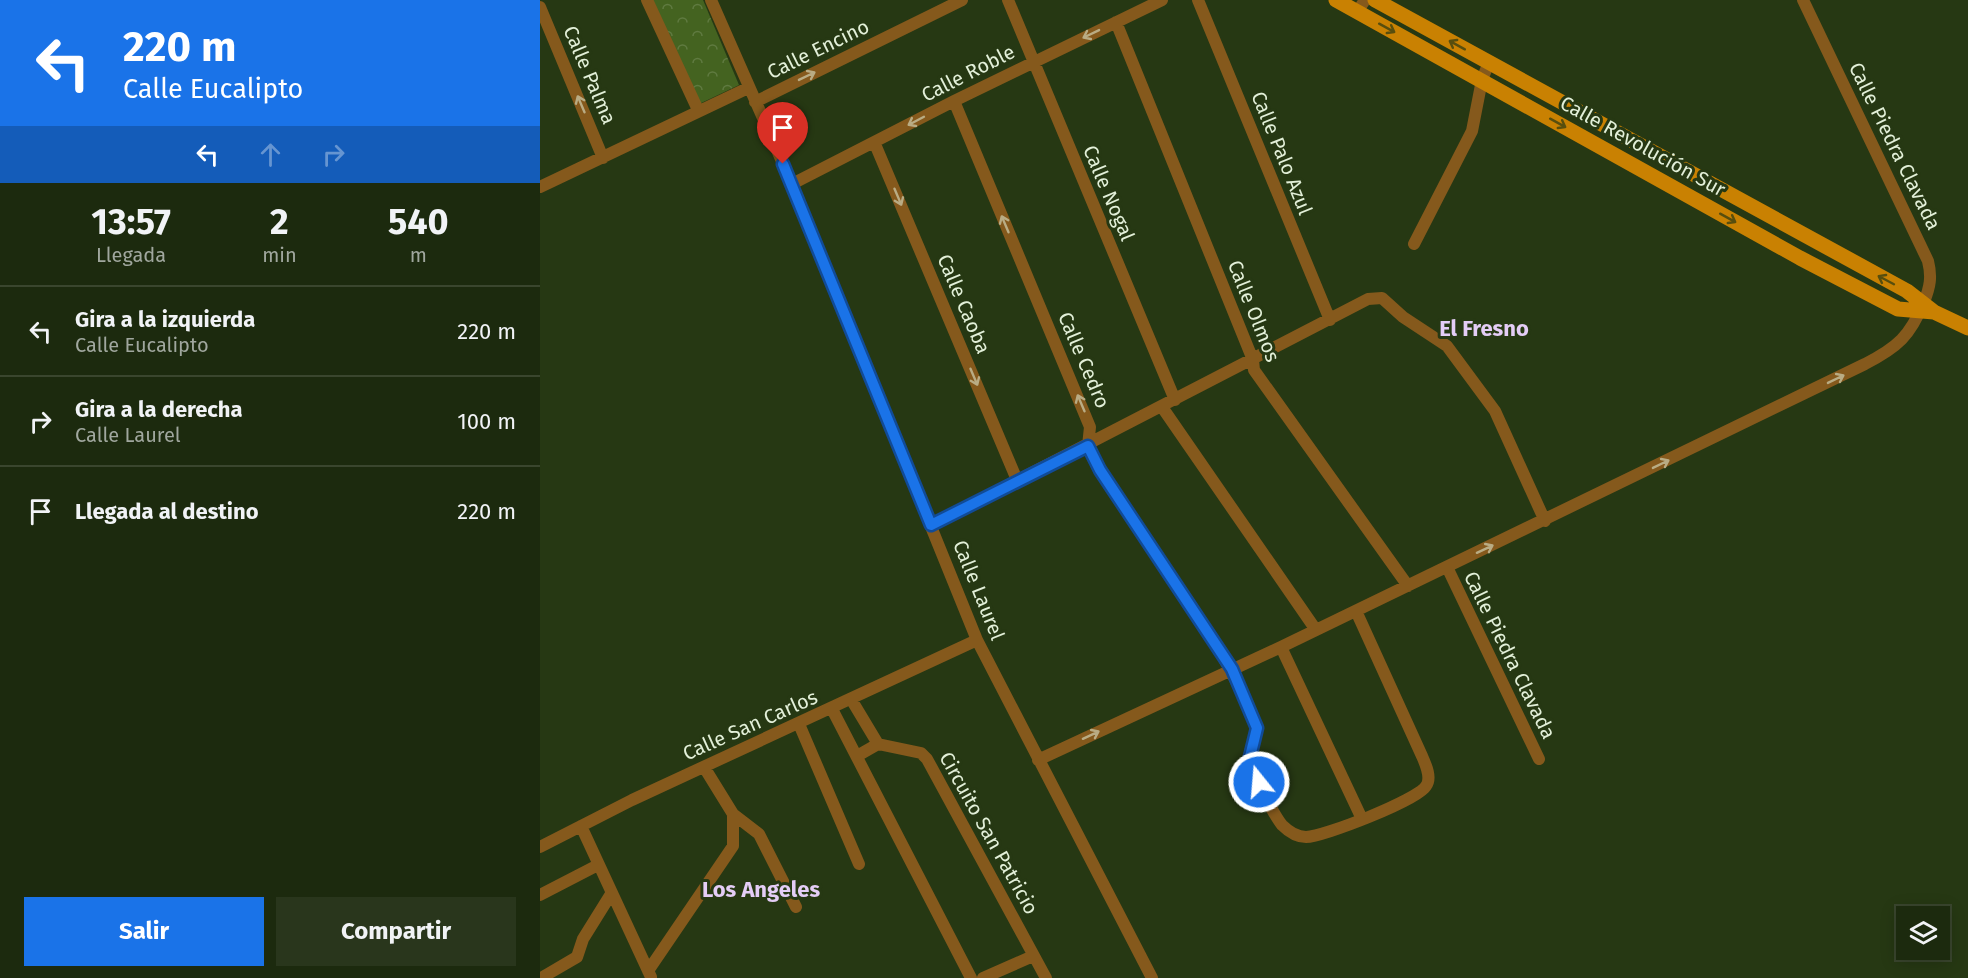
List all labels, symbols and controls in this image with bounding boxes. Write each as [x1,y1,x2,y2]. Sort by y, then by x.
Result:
street label: Calle Encino [763,14,873,84]
text: 220 m [123,22,236,72]
street label: Calle Palma [559,22,621,128]
one-way arrow [1378,23,1396,34]
icon: left [24,24,102,102]
one-way arrow [1082,29,1100,41]
street label: Calle Roble [917,39,1019,107]
one-way arrow [1449,39,1466,51]
street label: Calle Piedra Clavada [1844,58,1946,234]
one-way arrow [798,70,816,82]
text: Calle Eucalipto [123,73,303,105]
street label: Calle Palo Azul [1246,88,1318,218]
street label: Calle Revolución Sur [1556,91,1730,202]
one-way arrow [575,95,586,113]
pin [757,102,808,164]
icon: arrive [766,111,799,144]
one-way arrow [908,115,925,127]
one-way arrow [1549,117,1566,129]
icon: left [191,138,224,171]
icon: ahead [254,138,287,171]
icon: right [317,138,350,171]
street label: Calle Nogal [1078,142,1140,244]
one-way arrow [893,188,904,206]
text: 13:57 [91,200,171,244]
text: 2 [270,200,289,244]
text: 540 [388,200,449,244]
one-way arrow [1719,212,1736,224]
one-way arrow [999,215,1010,233]
text: Llegada [96,243,166,267]
text: min [262,243,297,267]
text: m [410,243,427,267]
street label: Calle Caoba [932,251,996,357]
street label: Calle Olmos [1223,257,1285,365]
one-way arrow [1878,274,1895,286]
text: Gira a la izquierda [75,306,255,333]
street label: Calle Cedro [1053,308,1115,412]
icon: left [24,315,57,348]
district label: El Fresno [1439,315,1529,342]
text: 220 m [457,318,516,345]
text: Calle Eucalipto [75,333,209,357]
one-way arrow [969,368,980,386]
one-way arrow [1827,372,1845,384]
one-way arrow [1074,395,1086,413]
text: Gira a la derecha [75,396,243,423]
icon: right [24,405,57,438]
text: 100 m [457,408,516,435]
text: Calle Laurel [75,423,181,447]
one-way arrow [1651,458,1669,469]
icon: arrive [24,495,57,528]
text: Llegada al destino [75,498,259,525]
text: 220 m [457,498,516,525]
street label: Calle Laurel [948,537,1010,644]
one-way arrow [1476,542,1494,554]
street label: Calle Piedra Clavada [1459,567,1561,743]
street label: Calle San Carlos [679,685,821,765]
one-way arrow [1081,729,1099,741]
street label: Circuito San Patricio [934,748,1044,918]
position arrow [1227,750,1291,814]
district label: Los Angeles [702,876,820,903]
button: Salir [24,897,264,966]
button: Compartir [276,897,516,966]
map controls [1896,906,1950,960]
button: layers [1896,906,1950,960]

